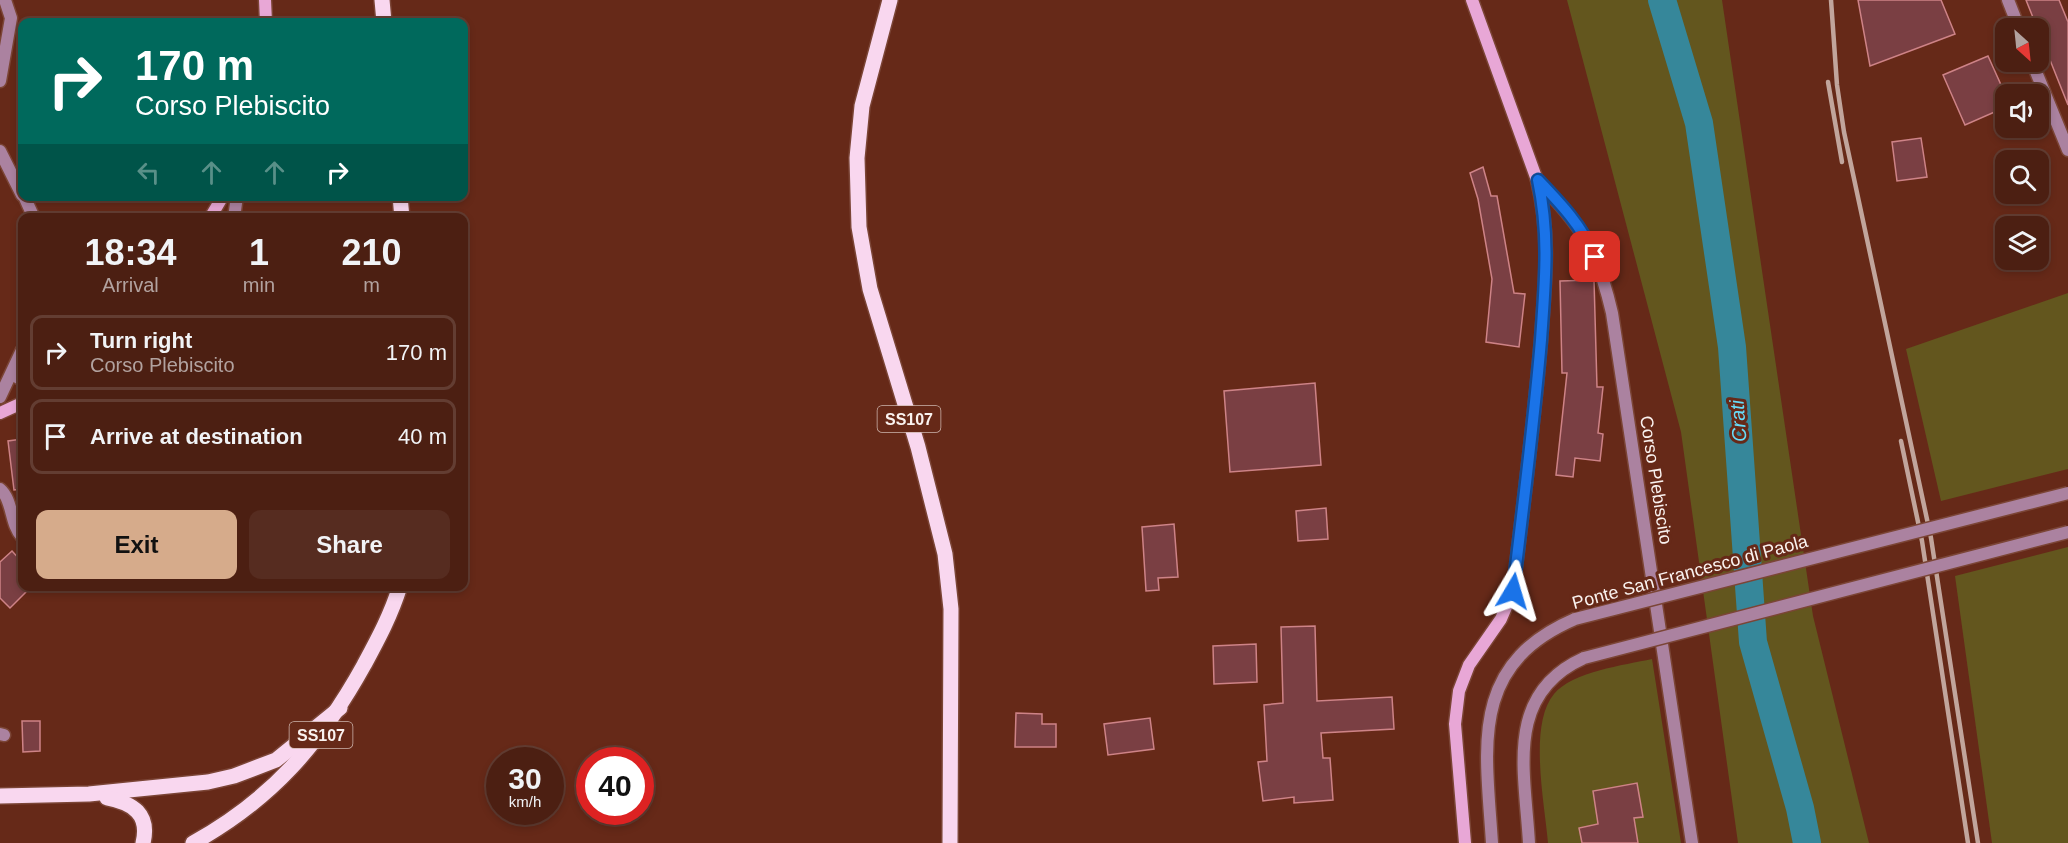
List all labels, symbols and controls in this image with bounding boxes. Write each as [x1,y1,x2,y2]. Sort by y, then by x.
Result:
north arrow [1995,18,2049,72]
map controls [1995,18,2049,270]
icon: right [36,42,114,120]
text: 170 m [135,42,254,89]
button: sound [1995,84,2049,138]
text: Corso Plebiscito [135,91,330,121]
button: search [1995,150,2049,204]
icon: left [132,156,165,189]
icon: ahead [195,156,228,189]
icon: ahead [258,156,291,189]
icon: right [321,156,354,189]
button: layers [1995,216,2049,270]
pin [1569,231,1620,282]
text: 18:34 [84,232,176,273]
text: 1 [249,232,269,273]
text: 210 [341,232,402,273]
icon: arrive [1578,240,1611,273]
text: Arrival [102,274,159,296]
text: min [243,274,275,296]
text: m [363,274,380,296]
text: Turn right [90,328,192,353]
icon: right [39,336,72,369]
text: 170 m [386,340,447,365]
text: Corso Plebiscito [90,354,235,376]
water label: Crati [1726,399,1750,443]
road number: SS107 [878,406,940,432]
street label: Corso Plebiscito [1636,414,1676,546]
icon: arrive [39,420,72,453]
text: Arrive at destination [90,424,303,449]
text: 40 m [398,424,447,449]
button: Exit [36,510,237,579]
button: Share [249,510,450,579]
street label: Ponte San Francesco di Paola [1570,531,1811,613]
position arrow [1481,559,1545,623]
road number: SS107 [290,722,352,748]
speed limit sign: 40 [576,747,654,825]
text: 30 [508,762,542,795]
text: km/h [509,793,541,810]

